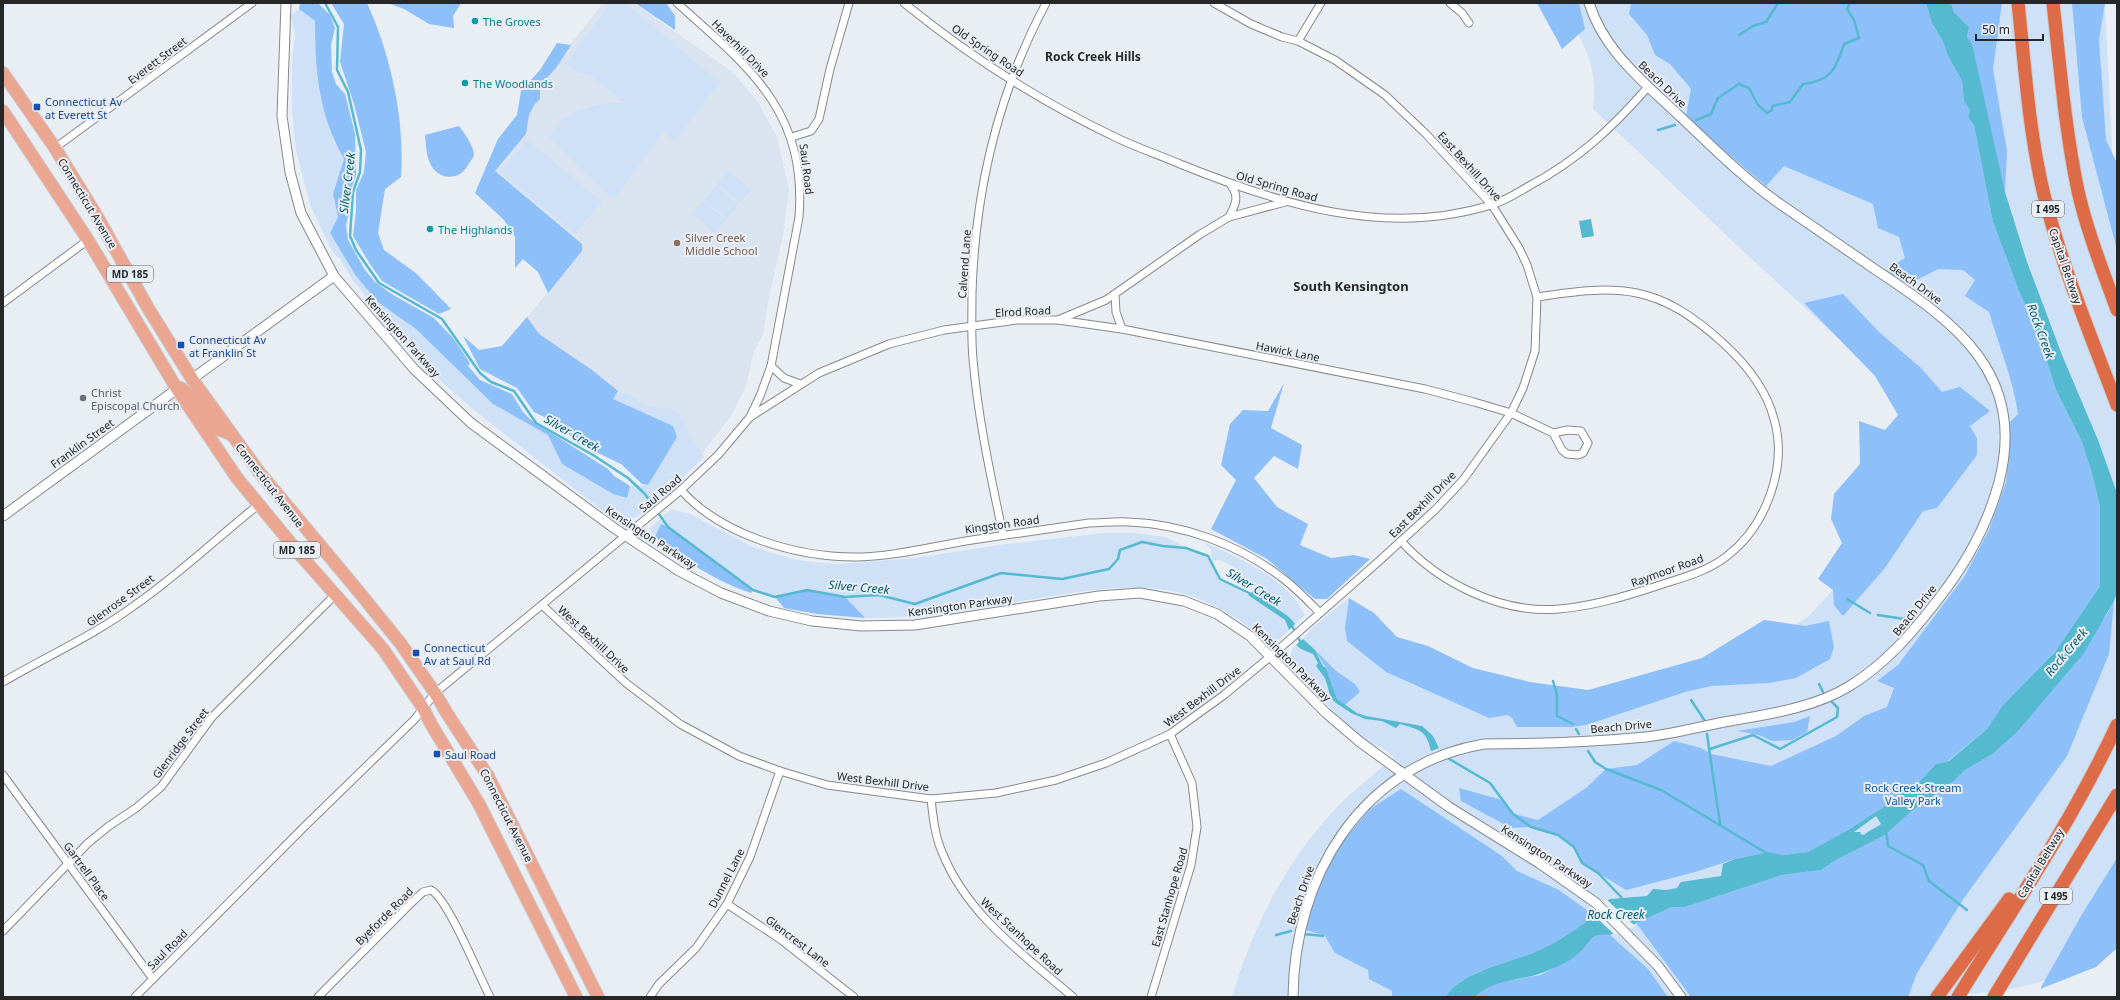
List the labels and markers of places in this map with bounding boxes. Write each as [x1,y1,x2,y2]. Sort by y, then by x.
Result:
place label: The Groves [483,14,541,29]
marker: The Groves [470,16,480,26]
place label: The Woodlands [473,76,553,91]
marker: The Woodlands [460,78,470,88]
place label: Connecticut Av at Everett St [45,94,122,122]
marker: Connecticut Av at Everett St [32,102,42,112]
place label: The Highlands [438,222,512,237]
marker: The Highlands [425,224,435,234]
place label: Silver Creek Middle School [685,230,758,258]
marker: Silver Creek Middle School [672,238,682,248]
place label: Connecticut Av at Franklin St [189,332,266,360]
marker: Connecticut Av at Franklin St [176,340,186,350]
place label: Christ Episcopal Church [91,385,180,413]
marker: Christ Episcopal Church [78,393,88,403]
place label: Connecticut Av at Saul Rd [424,640,491,668]
marker: Connecticut Av at Saul Rd [411,648,421,658]
place label: Saul Road [445,747,496,762]
marker: Saul Road [432,749,442,759]

